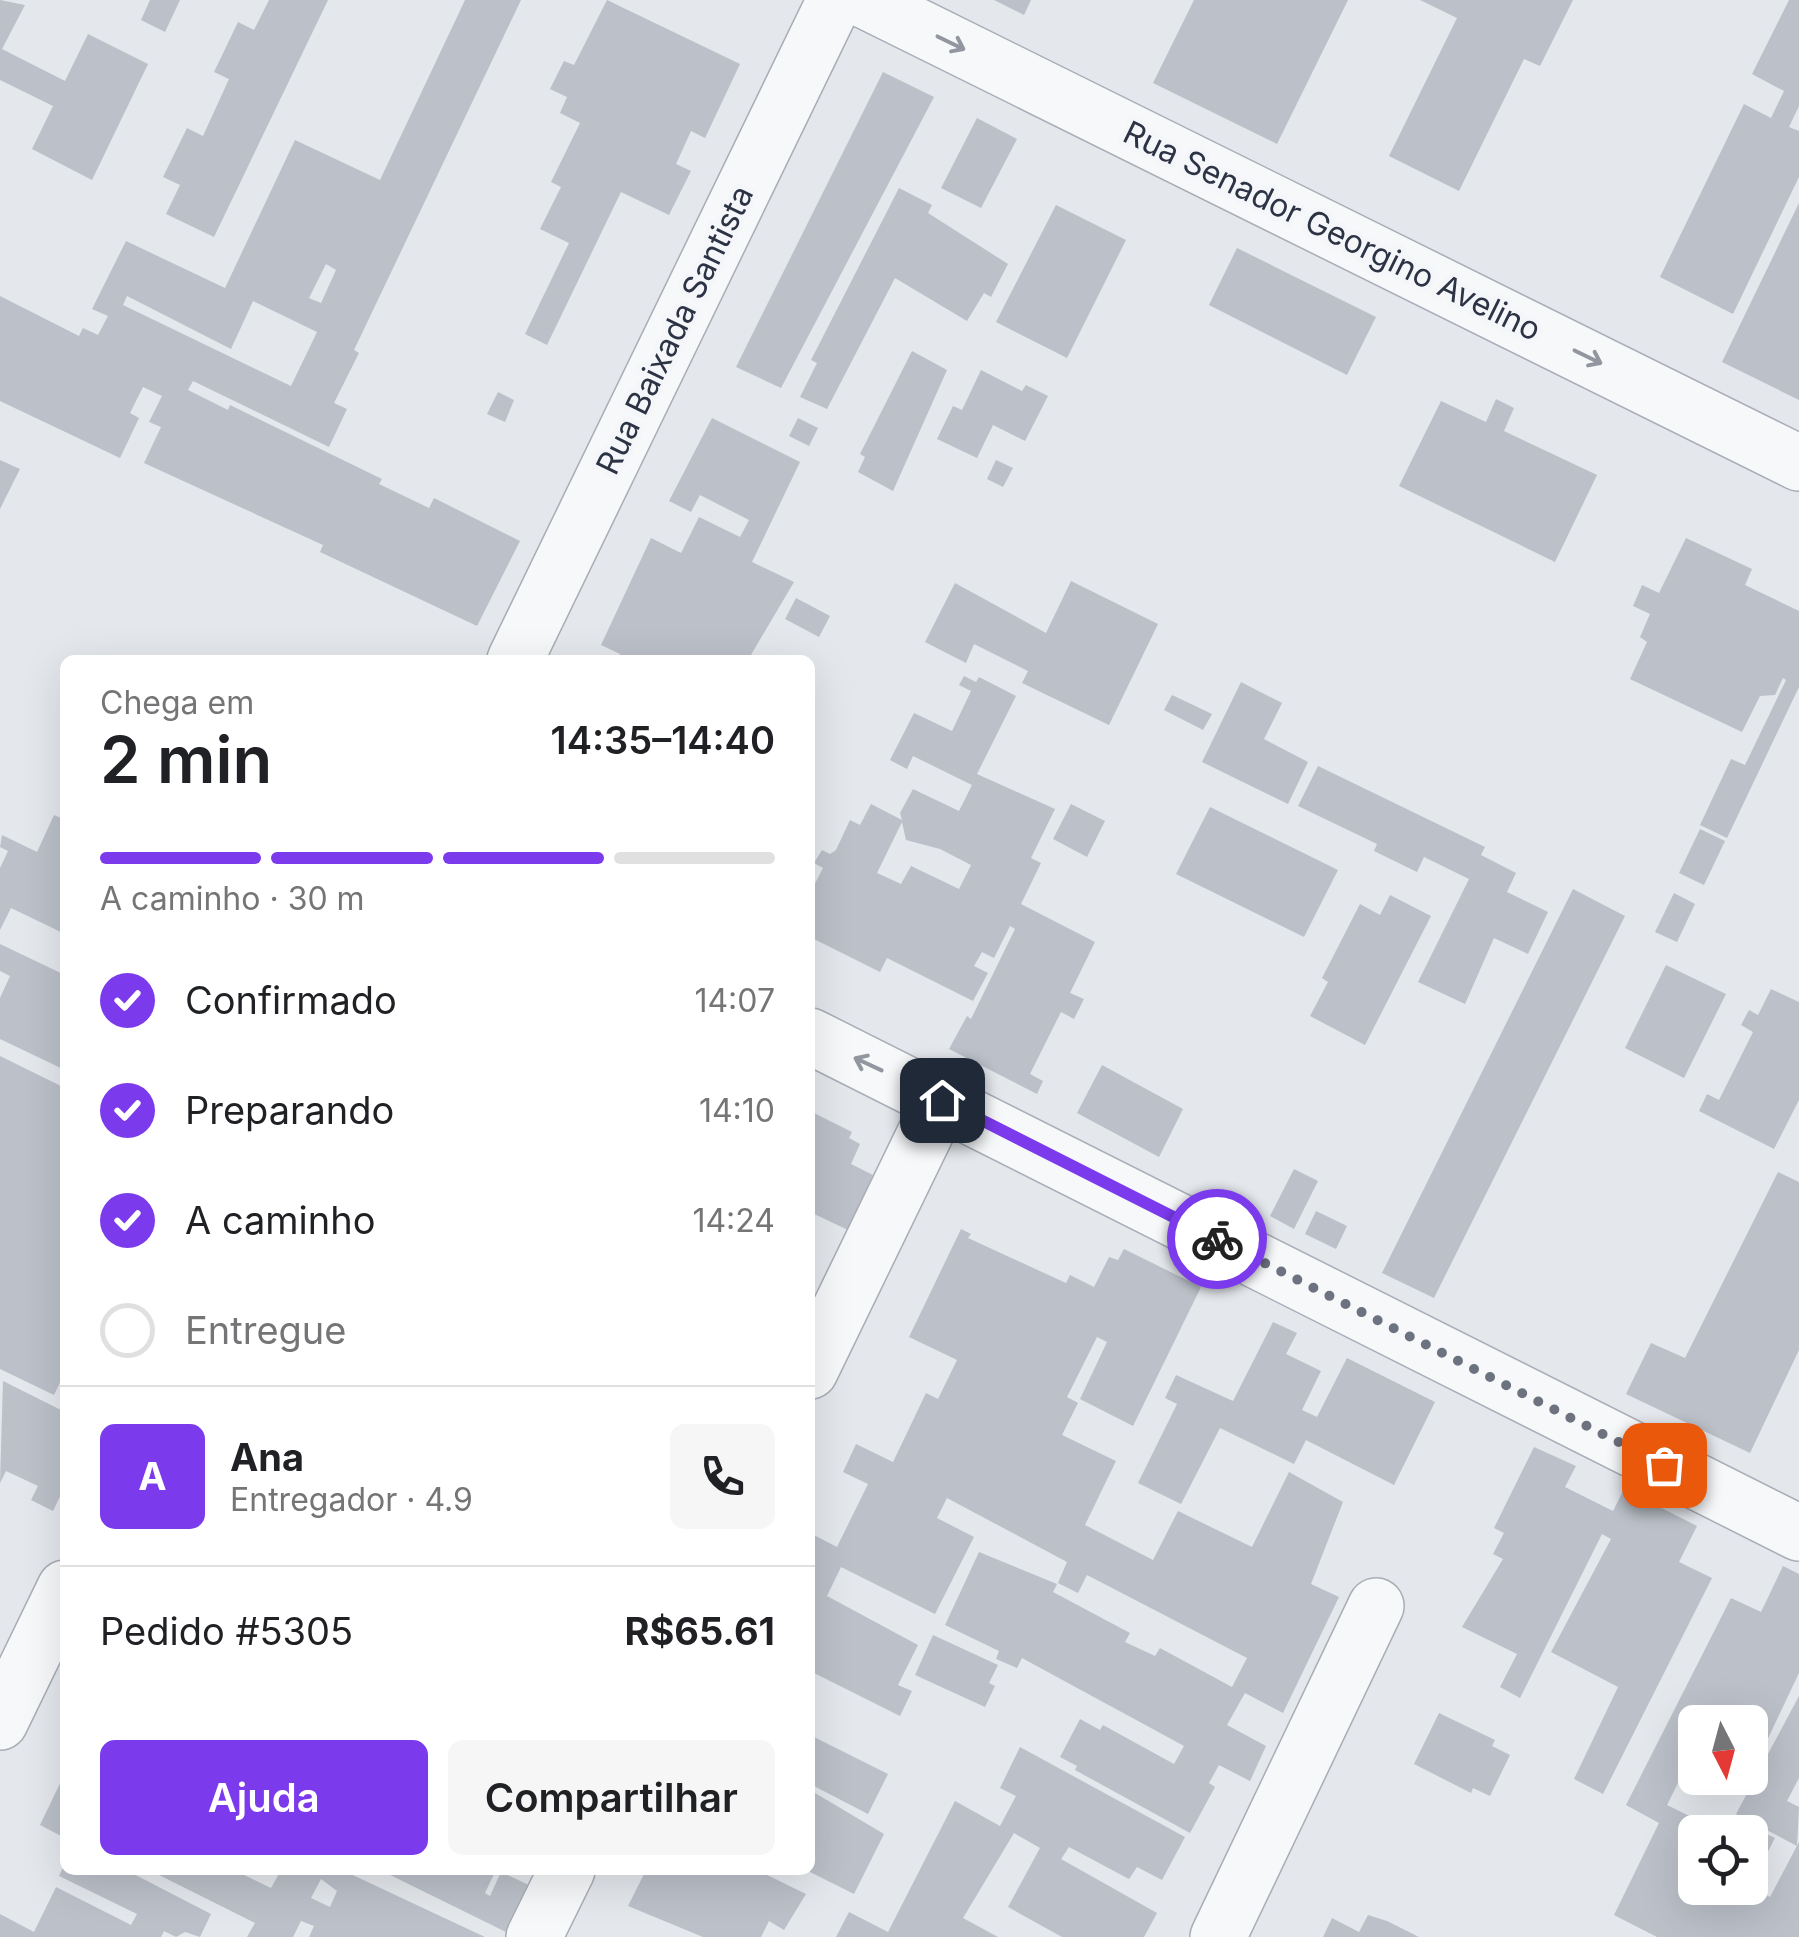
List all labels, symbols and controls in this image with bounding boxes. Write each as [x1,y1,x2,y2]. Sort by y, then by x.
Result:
one-way arrow [936,34,966,53]
street label: Rua Senador Georgino Avelino [1117,112,1547,349]
street label: Rua Baixada Santista [588,179,761,480]
one-way arrow [1572,349,1602,368]
text: Chega em [100,683,254,722]
text: 14:35–14:40 [551,717,775,763]
text: 2 min [100,720,272,799]
text: A caminho · 30 m [100,879,365,918]
icon: check [100,973,155,1028]
text: Confirmado [185,977,397,1023]
text: 14:07 [694,981,775,1020]
one-way arrow [854,1054,883,1073]
pin [900,1058,985,1143]
icon: home [915,1073,970,1128]
icon: check [100,1083,155,1138]
text: Preparando [185,1087,394,1133]
text: 14:10 [699,1091,775,1130]
courier [1167,1189,1267,1289]
icon: check [100,1193,155,1248]
text: A caminho [185,1197,376,1243]
text: 14:24 [692,1201,775,1240]
icon: bike [1190,1212,1245,1267]
text: Entregue [185,1307,346,1353]
pin [1622,1423,1707,1508]
button: phone [670,1424,775,1529]
text: Ana [230,1434,304,1480]
icon: bag [1637,1438,1692,1493]
text: A [138,1453,167,1499]
text: Entregador · 4.9 [230,1480,473,1519]
text: Pedido #5305 [100,1608,353,1654]
text: R$65.61 [624,1608,775,1654]
north arrow [1678,1705,1768,1795]
map controls [1678,1705,1768,1905]
button: Ajuda [100,1740,428,1855]
button: Compartilhar [448,1740,775,1855]
button: locate [1678,1815,1768,1905]

